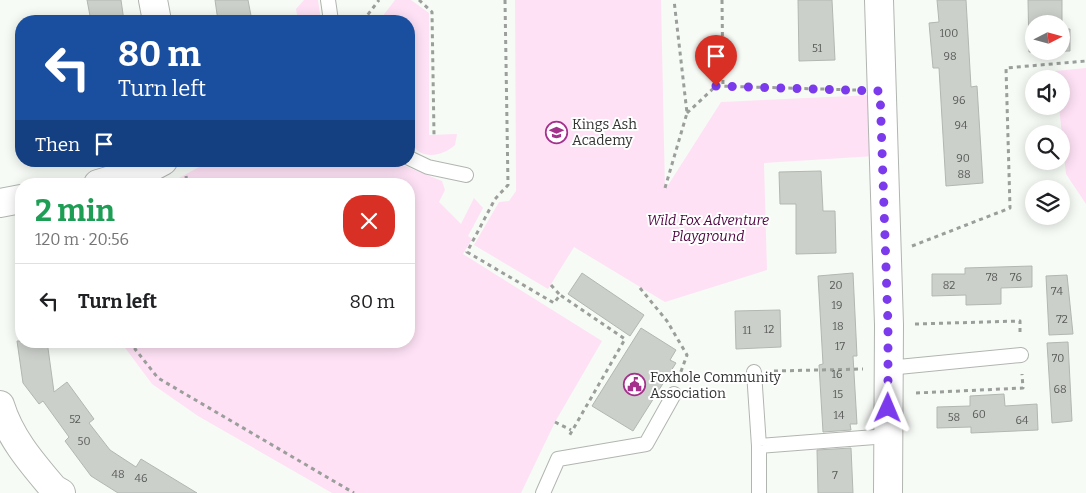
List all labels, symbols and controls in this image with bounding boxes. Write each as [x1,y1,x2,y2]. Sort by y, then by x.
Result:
north arrow [1025,15,1070,60]
map controls [1025,15,1070,225]
house number: 100 [940,27,958,40]
text: 80 m [118,33,201,75]
icon: left [35,35,100,100]
pin [695,35,737,86]
icon: arrive [702,42,730,70]
house number: 51 [812,42,823,55]
house number: 98 [943,50,957,63]
button: sound [1025,70,1070,115]
text: Turn left [118,75,206,102]
house number: 96 [953,94,965,107]
place label: Kings Ash Academy [572,116,637,149]
house number: 94 [955,119,968,132]
school or university icon: Kings Ash Academy [544,120,568,144]
button: search [1025,125,1070,170]
icon: arrive [90,130,118,158]
text: Then [35,133,80,156]
house number: 90 [956,152,970,165]
house number: 88 [957,168,971,181]
button: layers [1025,180,1070,225]
text: 2 min [35,193,115,229]
button: close [343,195,395,247]
park label: Wild Fox Adventure Playground [647,212,769,245]
text: 120 m · 20:56 [35,230,129,249]
house number: 78 [986,271,998,284]
house number: 76 [1010,271,1022,284]
house number: 20 [829,279,843,292]
house number: 82 [943,279,955,292]
house number: 74 [1051,285,1063,298]
icon: left [35,287,63,315]
text: Turn left [78,290,157,313]
text: 80 m [349,290,395,313]
house number: 19 [832,299,842,312]
house number: 72 [1056,313,1068,326]
house number: 18 [832,320,844,333]
house number: 12 [764,323,774,336]
house number: 11 [743,324,752,337]
house number: 17 [835,340,845,353]
house number: 70 [1052,352,1064,365]
house number: 16 [832,368,842,381]
place label: Foxhole Community Association [650,369,782,402]
public building icon: Foxhole Community Association [622,373,646,397]
position arrow [861,381,913,433]
house number: 68 [1053,383,1067,396]
house number: 15 [833,388,843,401]
house number: 60 [972,408,986,421]
house number: 14 [834,409,845,422]
house number: 58 [948,411,960,424]
house number: 52 [69,413,81,426]
house number: 64 [1016,414,1029,427]
house number: 50 [78,435,90,448]
house number: 48 [111,468,125,481]
house number: 7 [832,469,838,482]
house number: 46 [135,472,147,485]

